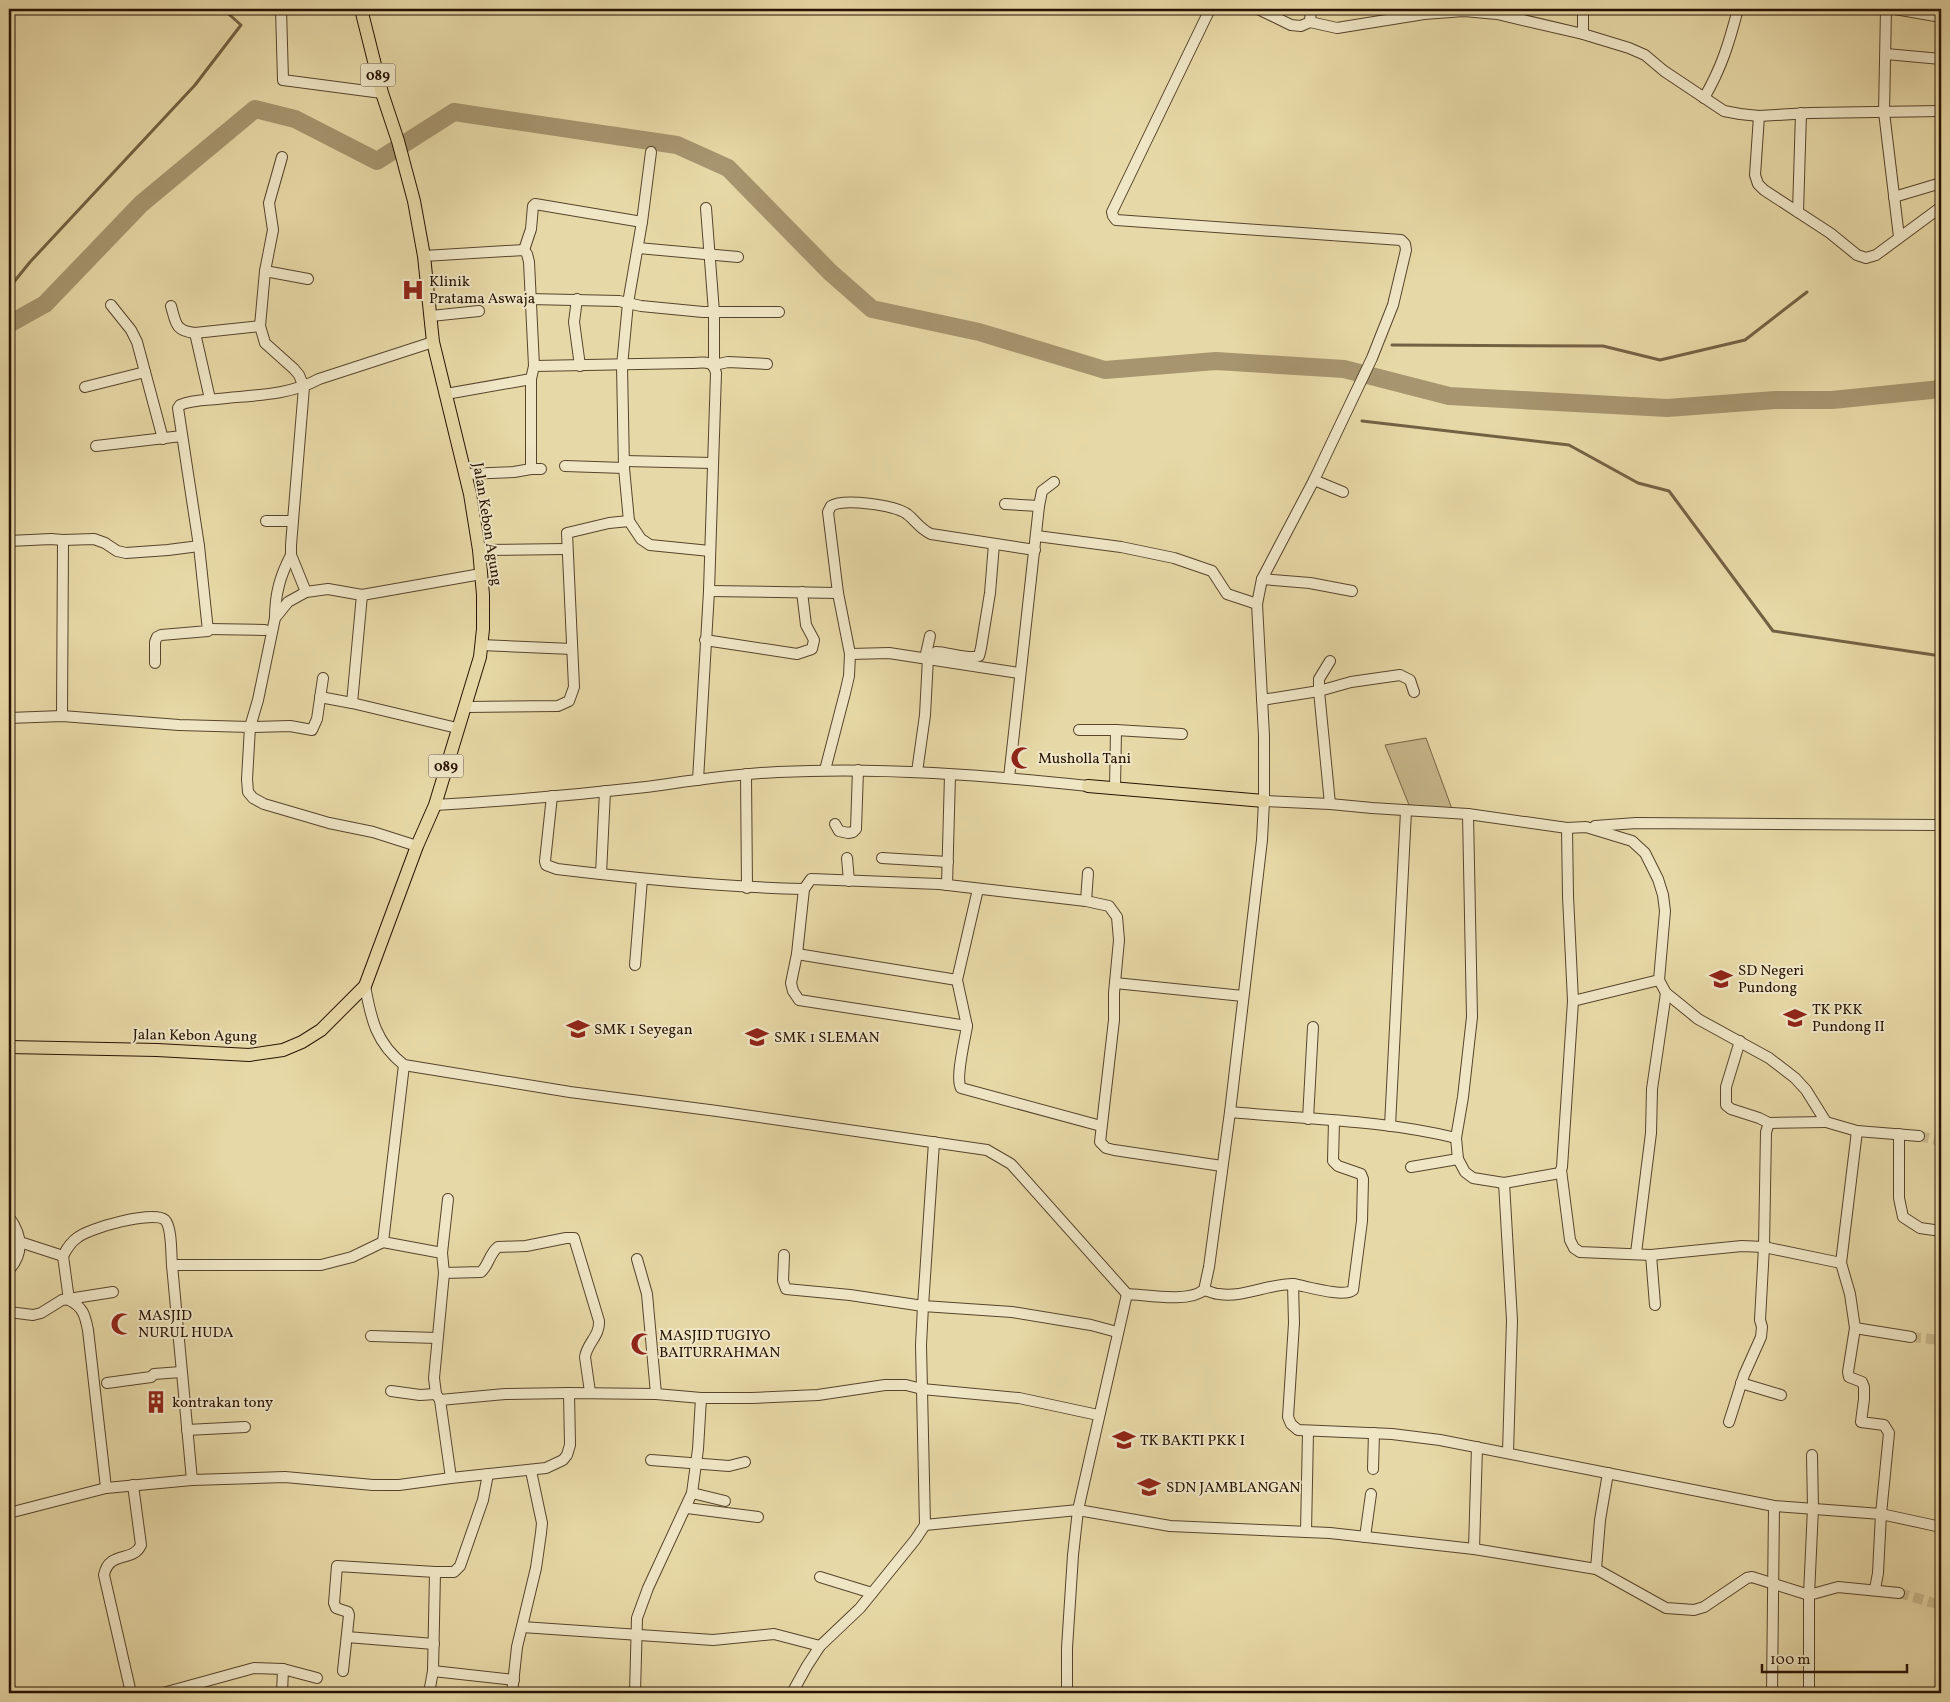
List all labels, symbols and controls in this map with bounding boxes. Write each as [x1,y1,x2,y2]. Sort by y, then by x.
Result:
road number: 089 [360,64,396,86]
place label: Klinik Pratama Aswaja [429,272,535,310]
hospital icon: Klinik Pratama Aswaja [400,277,426,303]
street label: Jalan Kebon Agung [466,461,507,588]
mosque icon: Musholla Tani [1009,745,1035,771]
place label: Musholla Tani [1038,749,1131,770]
road number: 089 [428,754,464,778]
place label: SD Negeri Pundong [1738,961,1804,999]
school or university icon: SD Negeri Pundong [1708,966,1734,992]
place label: TK PKK Pundong II [1812,1000,1885,1038]
school or university icon: TK PKK Pundong II [1782,1005,1808,1031]
school or university icon: SMK 1 Seyegan [565,1016,591,1042]
place label: SMK 1 Seyegan [594,1020,693,1041]
school or university icon: SMK 1 SLEMAN [744,1024,770,1050]
street label: Jalan Kebon Agung [133,1025,258,1048]
place label: SMK 1 SLEMAN [774,1028,880,1049]
place label: MASJID NURUL HUDA [138,1306,234,1344]
mosque icon: MASJID NURUL HUDA [109,1311,135,1337]
place label: MASJID TUGIYO BAITURRAHMAN [659,1326,780,1364]
mosque icon: MASJID TUGIYO BAITURRAHMAN [629,1331,655,1357]
building icon: kontrakan tony [143,1389,169,1415]
place label: kontrakan tony [172,1393,273,1414]
school or university icon: TK BAKTI PKK I [1111,1427,1137,1453]
place label: TK BAKTI PKK I [1140,1431,1245,1452]
school or university icon: SDN JAMBLANGAN [1136,1474,1162,1500]
place label: SDN JAMBLANGAN [1166,1478,1300,1499]
scale bar [1762,1642,1908,1674]
text: 100 m [1770,1650,1810,1671]

